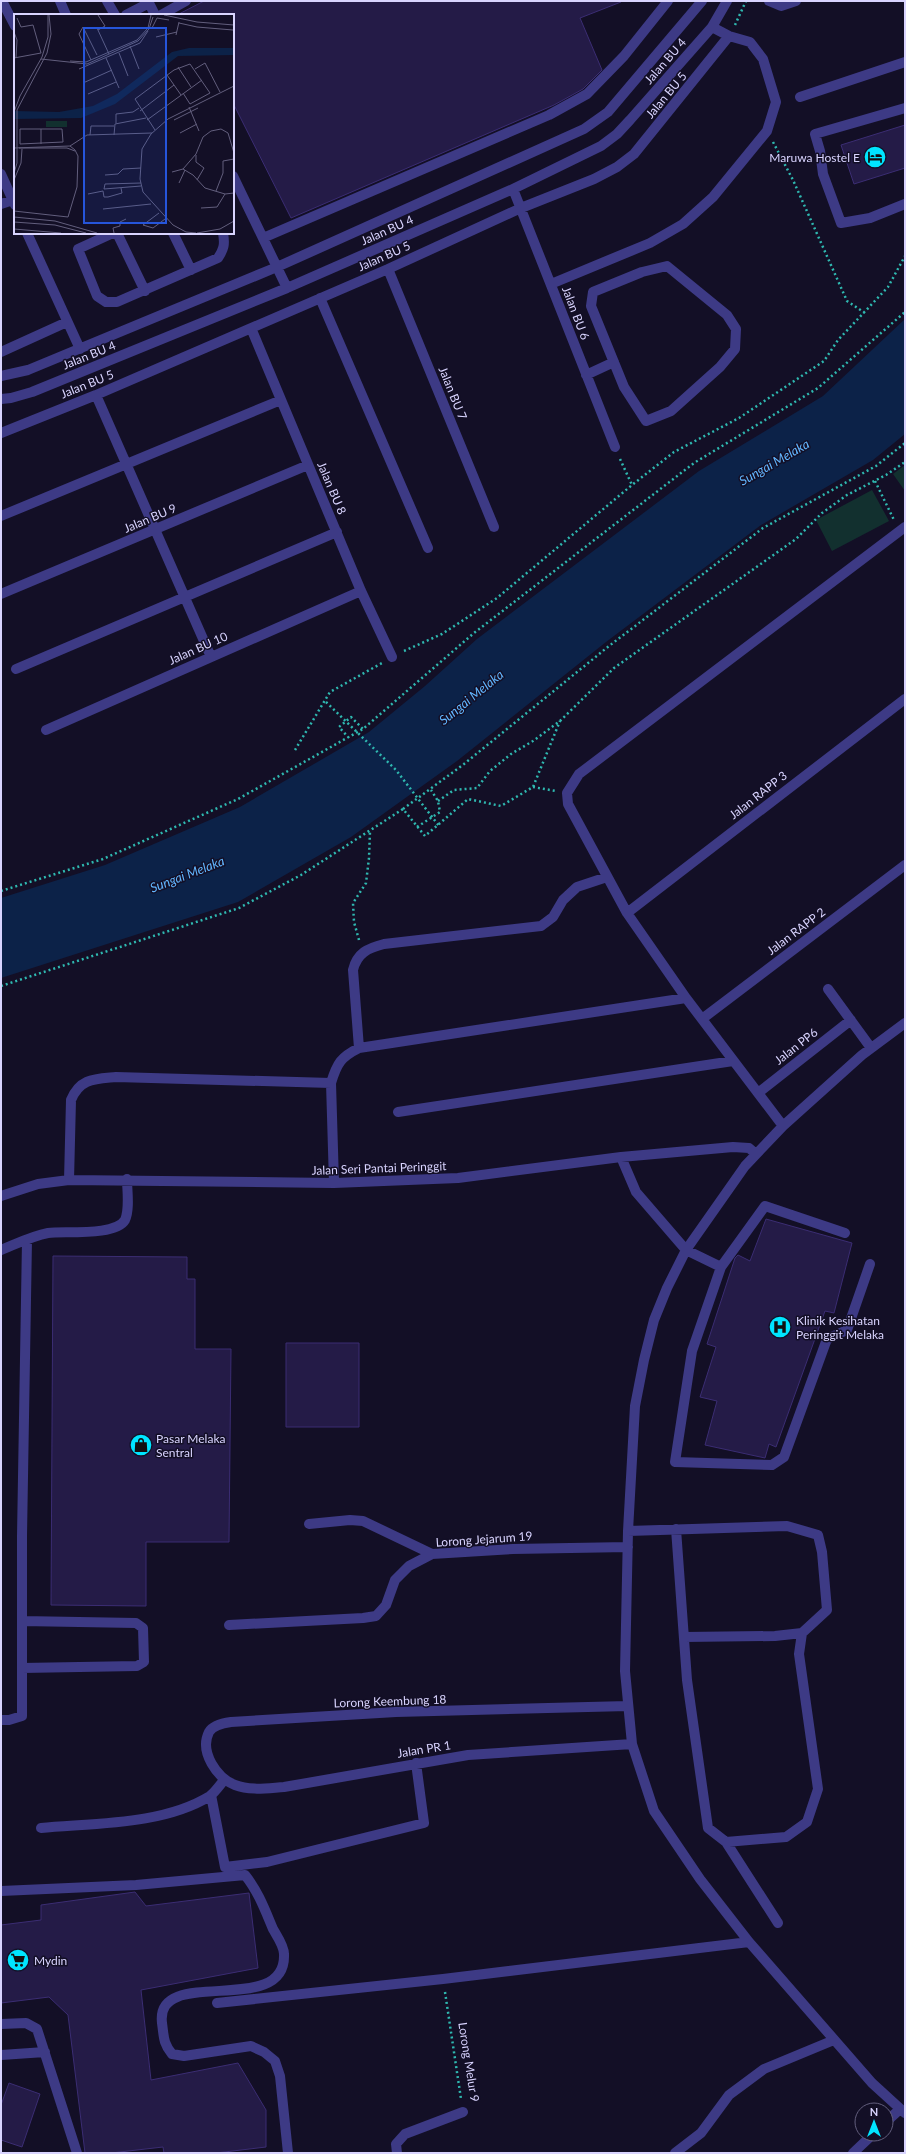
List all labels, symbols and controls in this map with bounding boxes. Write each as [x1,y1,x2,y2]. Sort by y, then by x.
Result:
inset map [14,14,234,234]
street label: Jalan BU 4 [641,35,689,87]
street label: Jalan BU 5 [642,69,690,121]
hotel icon: Maruwa Hostel E [862,144,888,170]
place label: Maruwa Hostel E [769,150,860,165]
street label: Jalan BU 4 [358,212,416,248]
street label: Jalan BU 5 [355,238,413,274]
street label: Jalan BU 6 [559,284,593,342]
street label: Jalan BU 4 [60,338,118,372]
street label: Jalan BU 7 [436,364,470,422]
street label: Jalan BU 5 [58,367,116,401]
water label: Sungai Melaka [736,435,812,489]
street label: Jalan BU 8 [314,459,350,517]
street label: Jalan BU 9 [121,500,179,536]
street label: Jalan BU 10 [166,628,230,668]
water label: Sungai Melaka [436,666,507,728]
street label: Jalan RAPP 3 [726,768,790,822]
water label: Sungai Melaka [148,852,227,896]
street label: Jalan RAPP 2 [764,904,828,958]
street label: Jalan PP6 [771,1024,821,1068]
street label: Jalan Seri Pantai Peringgit [311,1158,447,1178]
place label: Klinik Kesihatan Peringgit Melaka [796,1313,884,1342]
hospital icon: Klinik Kesihatan Peringgit Melaka [767,1314,793,1340]
place label: Pasar Melaka Sentral [156,1431,226,1460]
shop icon: Pasar Melaka Sentral [128,1432,154,1458]
street label: Lorong Jejarum 19 [435,1528,533,1550]
street label: Lorong Keembung 18 [333,1692,447,1710]
street label: Jalan PR 1 [396,1737,452,1761]
supermarket icon: Mydin [5,1947,31,1973]
place label: Mydin [34,1953,67,1968]
street label: Lorong Melur 9 [455,2021,483,2103]
north arrow [854,2102,894,2142]
text: N [870,2105,878,2118]

